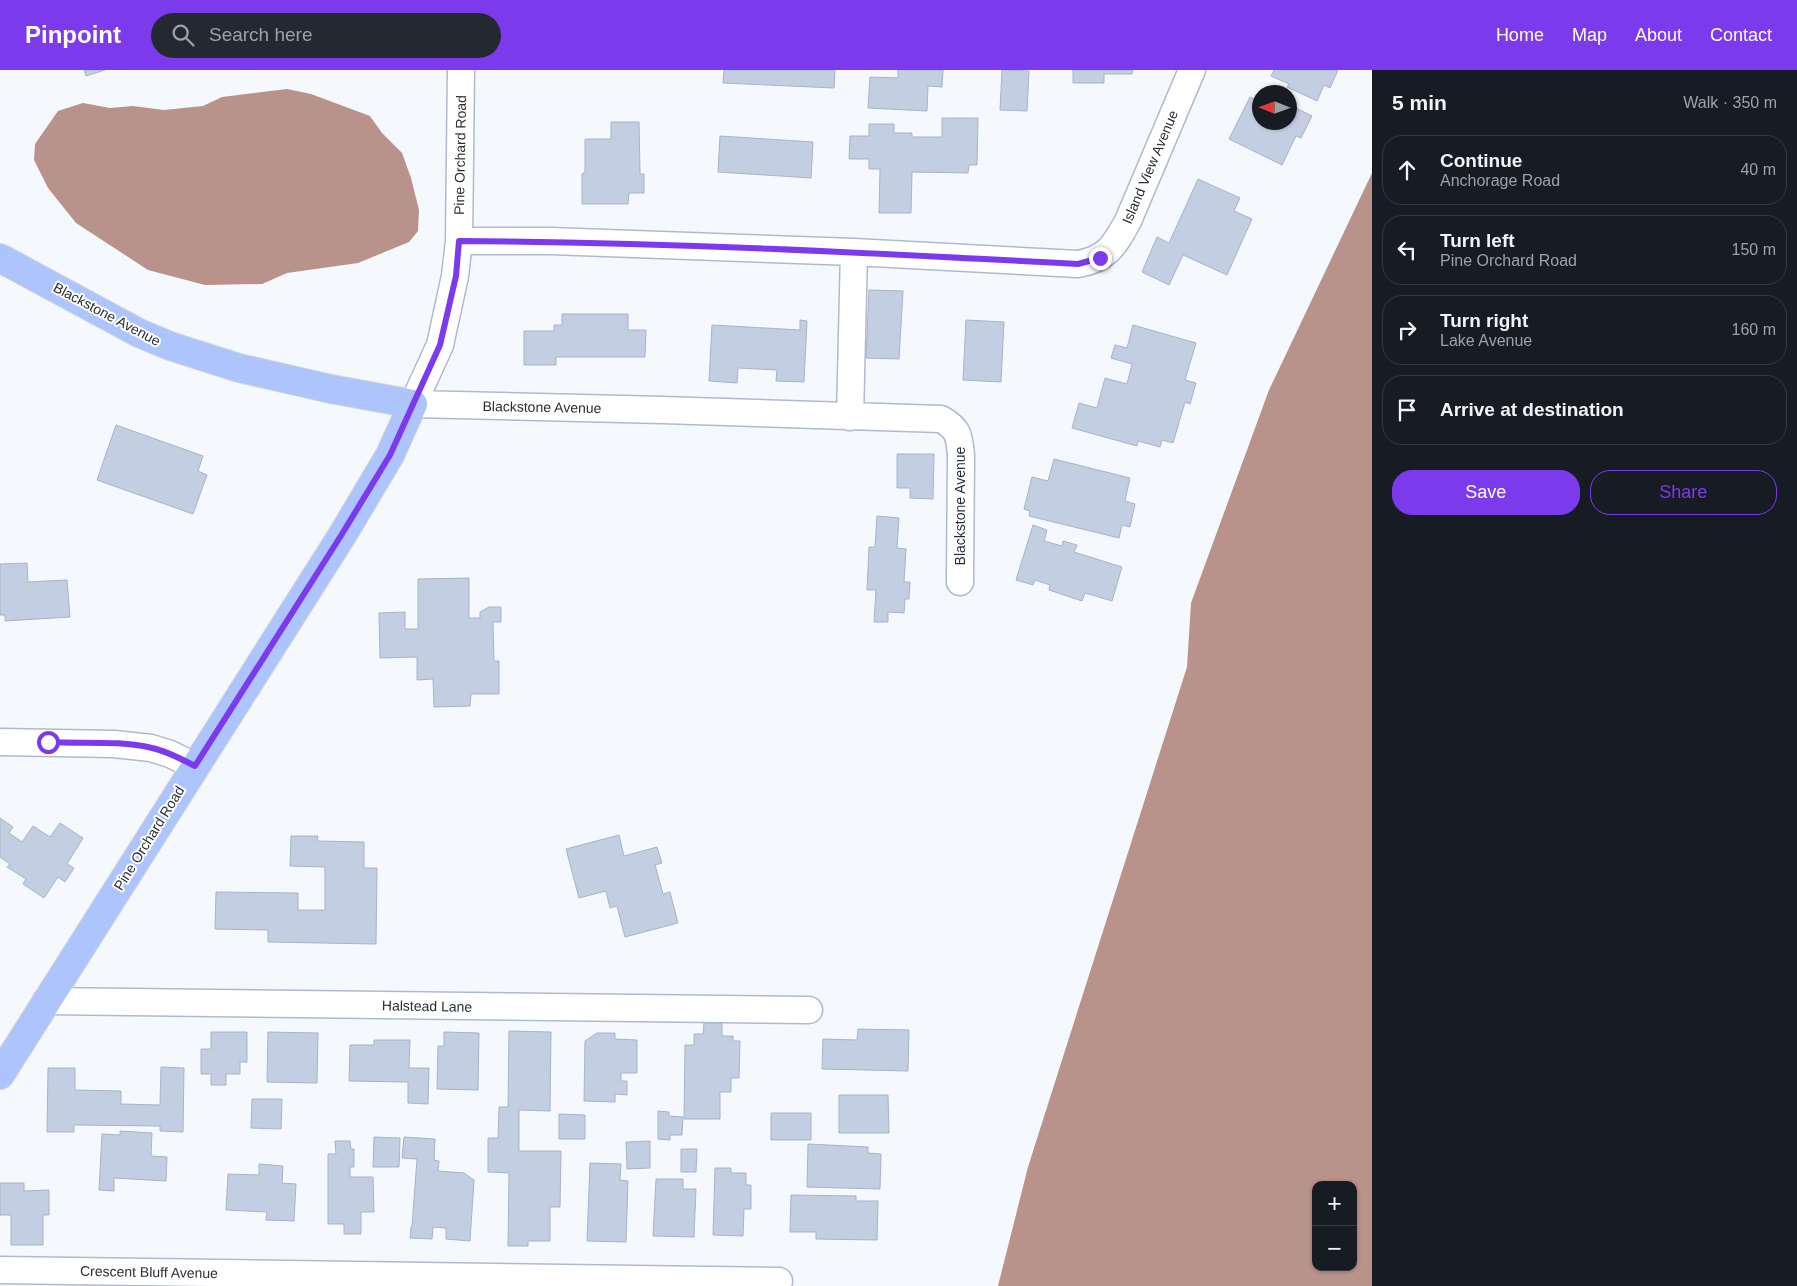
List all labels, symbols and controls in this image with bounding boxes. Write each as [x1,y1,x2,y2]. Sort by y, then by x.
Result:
search box [151,13,501,58]
text: Pinpoint [25,21,121,48]
icon: search [169,21,197,49]
text: Search here [209,24,313,45]
text: Home [1496,25,1544,45]
text: Map [1572,25,1607,45]
text: About [1635,25,1682,45]
text: Contact [1710,25,1772,45]
north arrow [1252,85,1297,130]
text: 5 min [1392,91,1447,114]
text: Walk · 350 m [1683,94,1777,111]
street label: Pine Orchard Road [451,95,469,215]
street label: Island View Avenue [1119,108,1181,226]
text: Continue [1440,150,1522,171]
icon: ahead [1393,156,1421,184]
text: 40 m [1740,161,1776,178]
text: Anchorage Road [1440,172,1560,189]
text: Turn left [1440,230,1515,251]
icon: left [1393,236,1421,264]
text: 150 m [1732,241,1776,258]
route end [1089,247,1112,270]
text: Pine Orchard Road [1440,252,1577,269]
street label: Blackstone Avenue [51,279,163,349]
text: Turn right [1440,310,1528,331]
icon: right [1393,316,1421,344]
text: 160 m [1732,321,1776,338]
text: Lake Avenue [1440,332,1532,349]
icon: arrive [1393,396,1421,424]
street label: Blackstone Avenue [482,398,602,416]
text: Arrive at destination [1440,399,1624,420]
street label: Blackstone Avenue [952,446,968,565]
button: Save [1392,470,1580,515]
button: Share [1590,470,1777,515]
route start [37,731,60,754]
street label: Pine Orchard Road [110,783,188,893]
street label: Halstead Lane [382,997,472,1015]
map controls [1312,1181,1357,1271]
button: + [1312,1181,1357,1226]
button: − [1312,1226,1357,1271]
street label: Crescent Bluff Avenue [80,1263,218,1281]

